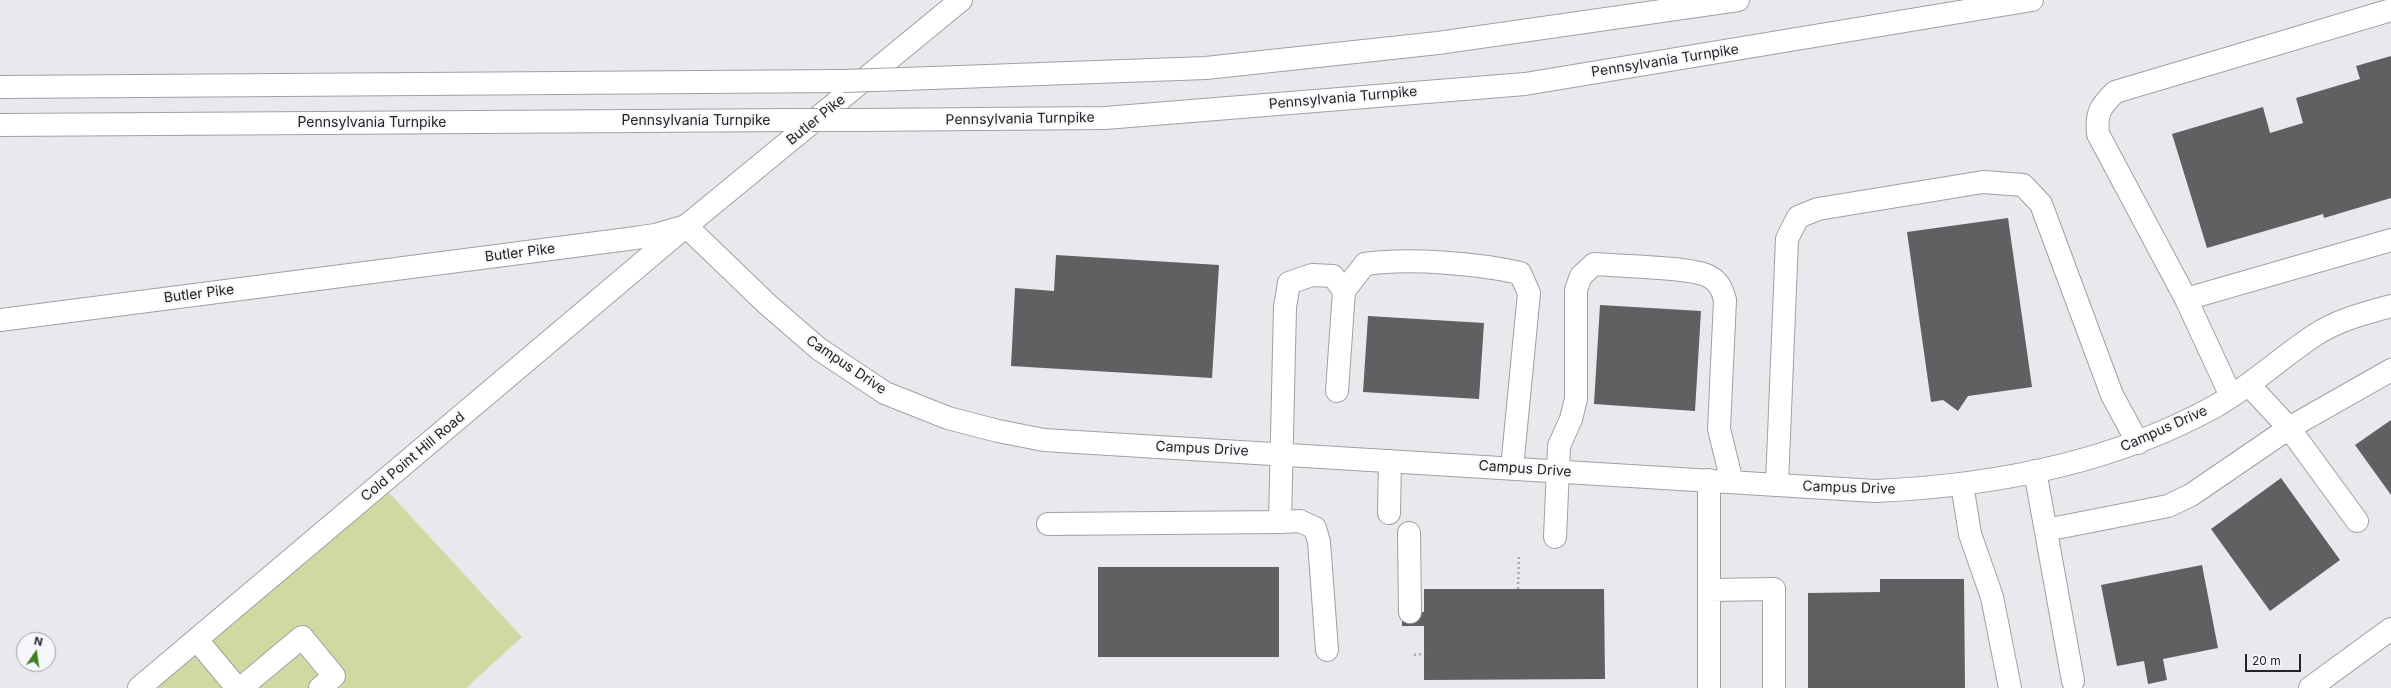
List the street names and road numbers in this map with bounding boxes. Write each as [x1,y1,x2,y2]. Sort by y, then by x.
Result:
street label: Pennsylvania Turnpike [1590,41,1740,81]
street label: Pennsylvania Turnpike [1268,83,1418,113]
street label: Butler Pike [783,91,849,149]
street label: Pennsylvania Turnpike [945,109,1095,129]
street label: Pennsylvania Turnpike [621,113,771,129]
street label: Pennsylvania Turnpike [297,115,447,131]
street label: Butler Pike [484,240,556,266]
street label: Butler Pike [163,281,235,307]
street label: Campus Drive [803,332,889,398]
street label: Campus Drive [2118,402,2210,456]
street label: Cold Point Hill Road [358,409,468,505]
street label: Campus Drive [1155,438,1249,460]
street label: Campus Drive [1478,457,1572,481]
street label: Campus Drive [1802,478,1896,498]

